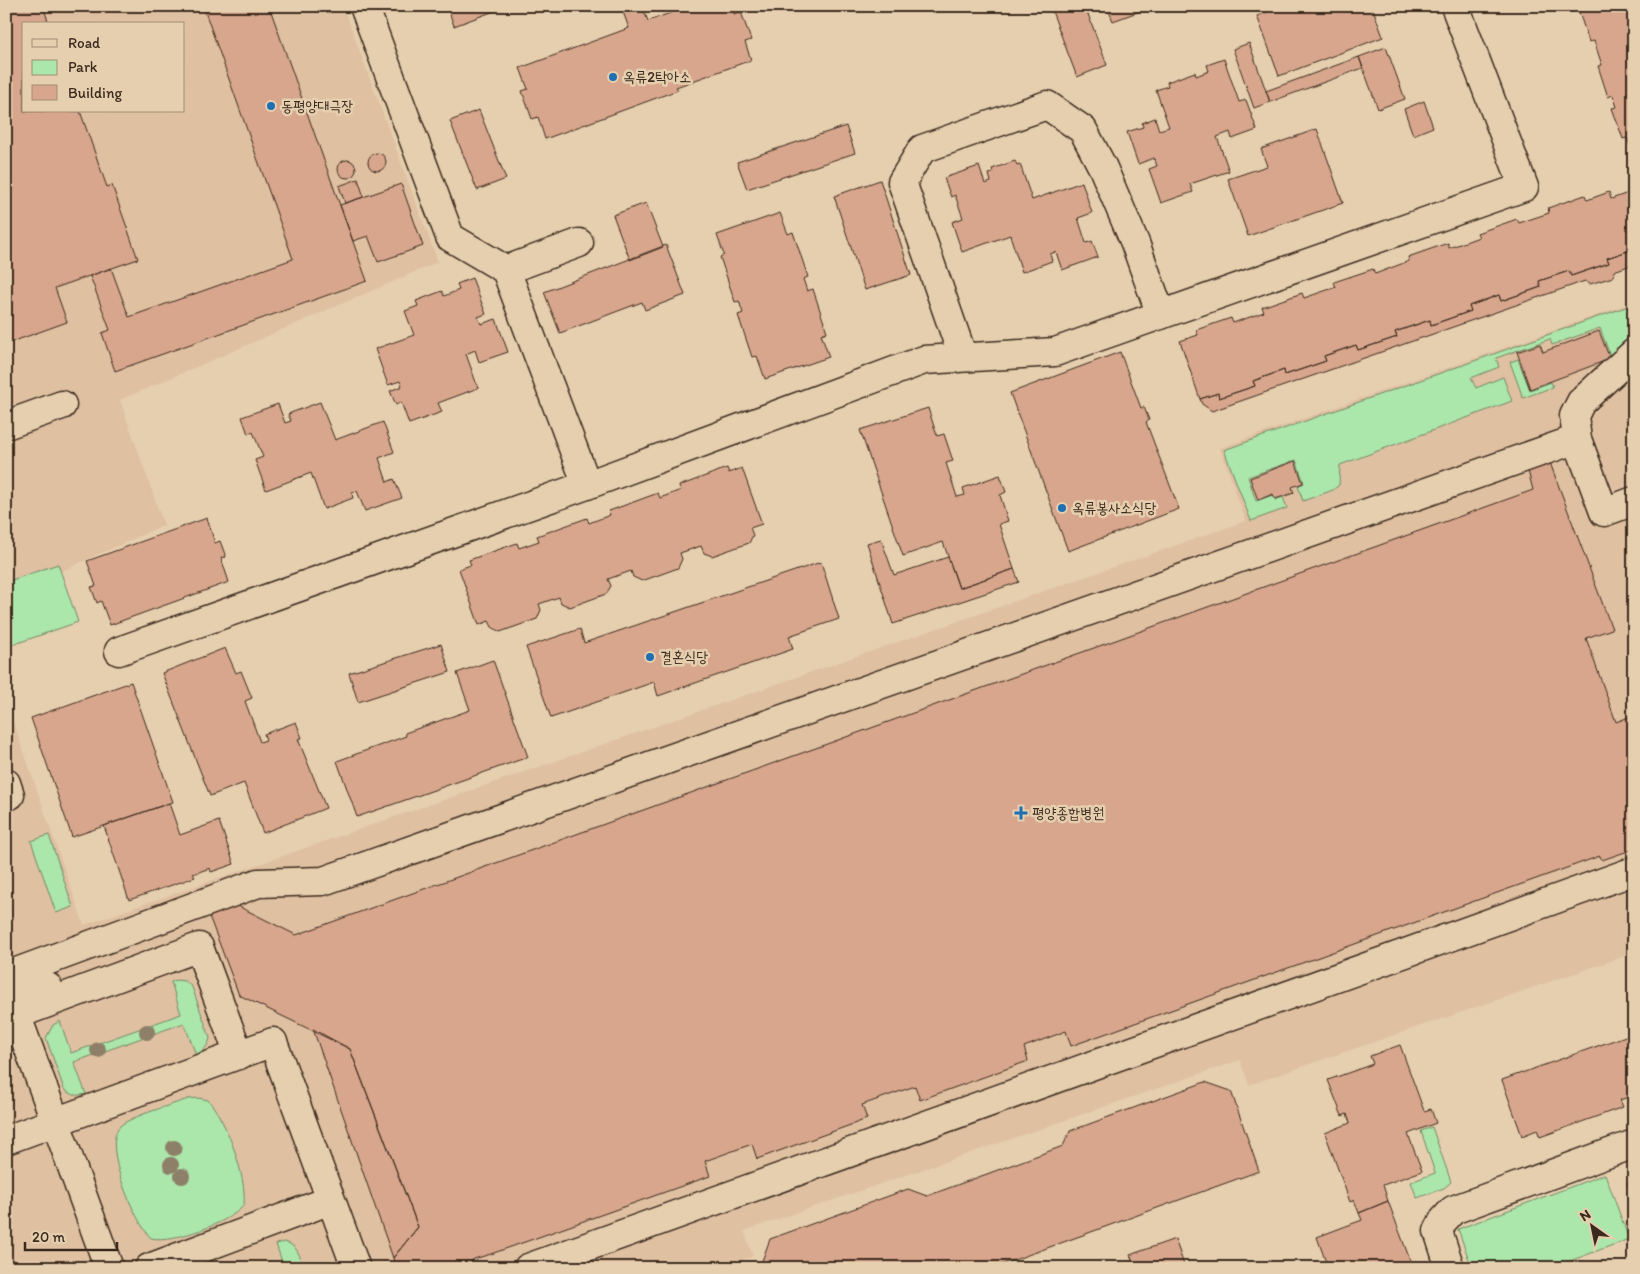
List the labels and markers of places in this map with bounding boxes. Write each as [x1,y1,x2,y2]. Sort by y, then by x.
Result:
place label: 옥류2탁아소 [623,68,691,86]
marker: 옥류2탁아소 [607,71,619,83]
place label: 동평양대극장 [281,97,353,115]
marker: 동평양대극장 [265,100,277,112]
place label: 옥류봉사소식당 [1072,499,1157,517]
marker: 옥류봉사소식당 [1056,502,1068,514]
place label: 결혼식당 [660,648,708,666]
marker: 결혼식당 [644,651,656,663]
place label: 평양종합병원 [1032,804,1104,822]
marker: 평양종합병원 [1014,806,1028,820]

